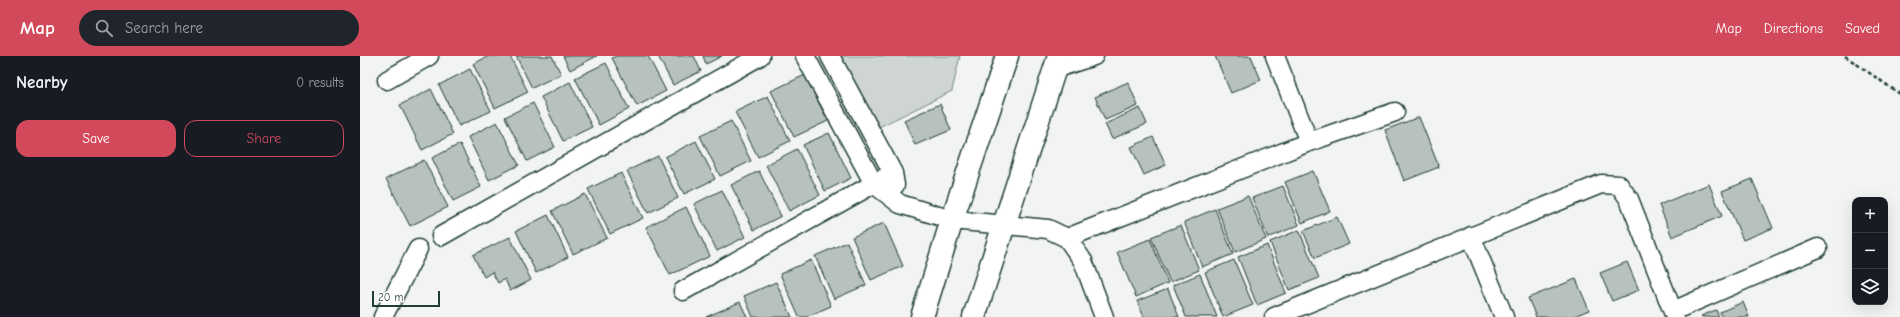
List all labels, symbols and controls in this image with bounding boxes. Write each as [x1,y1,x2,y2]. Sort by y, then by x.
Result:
search box [79,10,359,46]
text: Map [20,17,55,39]
icon: search [93,17,115,39]
text: Search here [125,19,203,37]
text: Map [1715,20,1742,37]
text: Directions [1764,20,1823,37]
text: Saved [1845,20,1880,37]
text: Nearby [16,73,67,92]
text: 0 results [296,75,344,90]
button: Save [16,120,176,157]
button: Share [184,120,344,157]
map controls [1852,197,1888,305]
button: + [1852,197,1888,233]
button: − [1852,233,1888,269]
button: layers [1852,269,1888,305]
scale bar [372,289,440,308]
text: 20 m [378,291,403,304]

